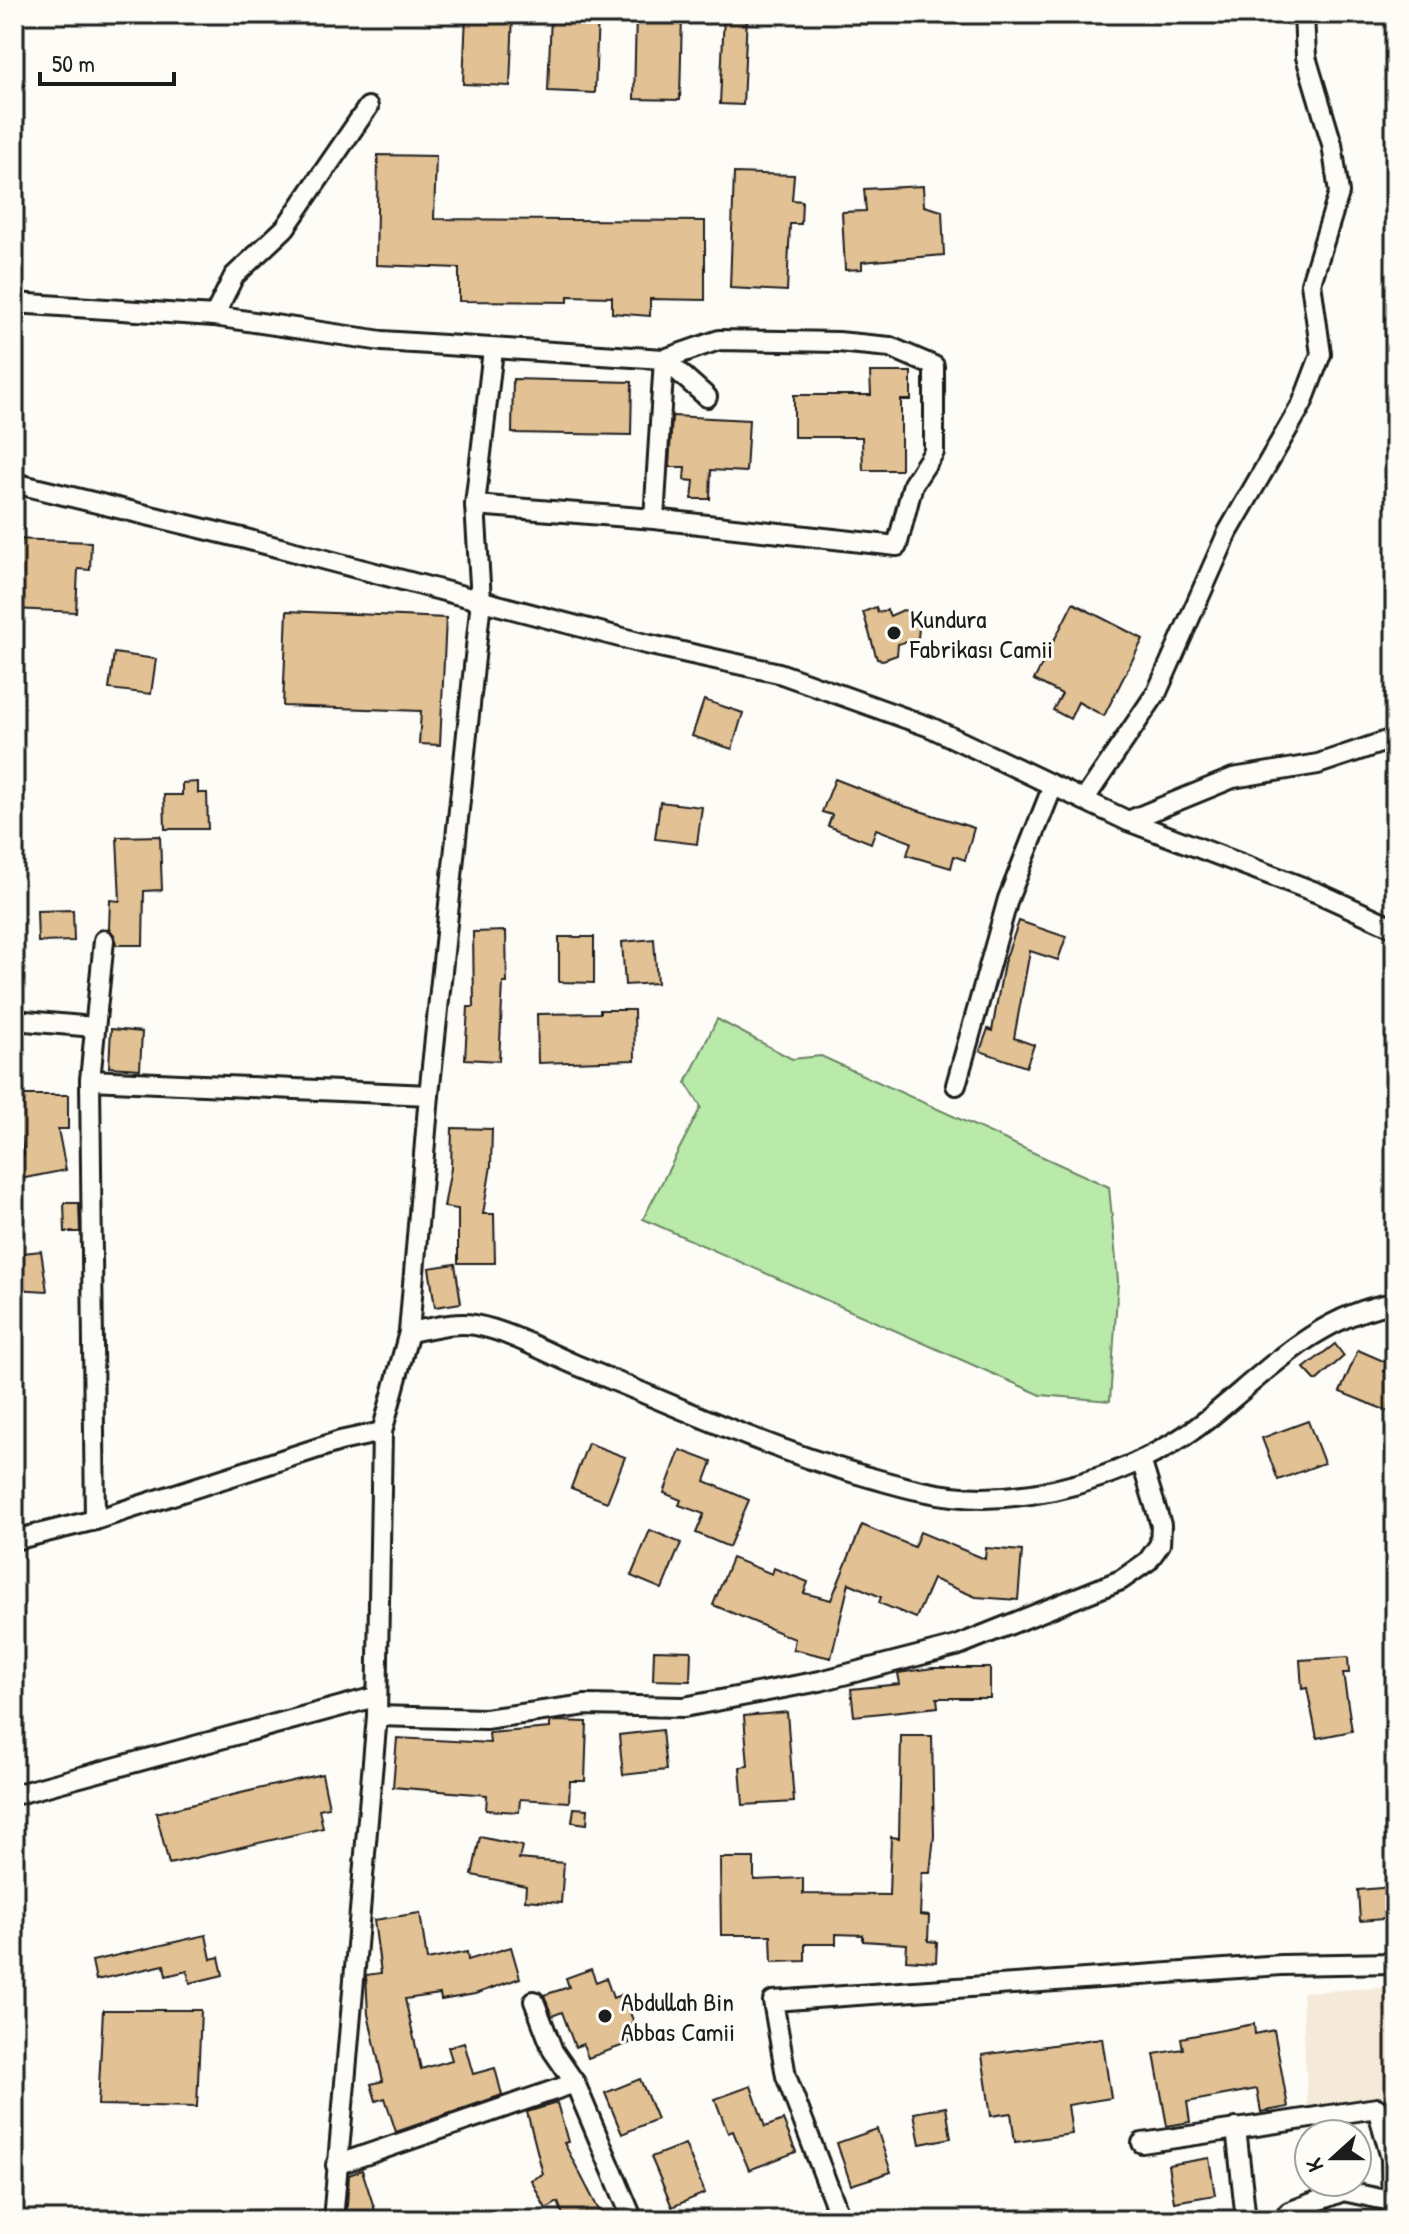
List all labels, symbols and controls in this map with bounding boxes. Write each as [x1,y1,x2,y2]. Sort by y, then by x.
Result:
scale bar [40,36,174,86]
text: 50 m [52,47,95,79]
place label: Kundura Fabrikası Camii [909,601,1053,666]
marker: Kundura Fabrikası Camii [885,624,903,642]
place label: Abdullah Bin Abbas Camii [621,1984,735,2049]
marker: Abdullah Bin Abbas Camii [596,2007,614,2025]
north arrow [1293,2118,1373,2198]
text: K [1298,2154,1330,2176]

